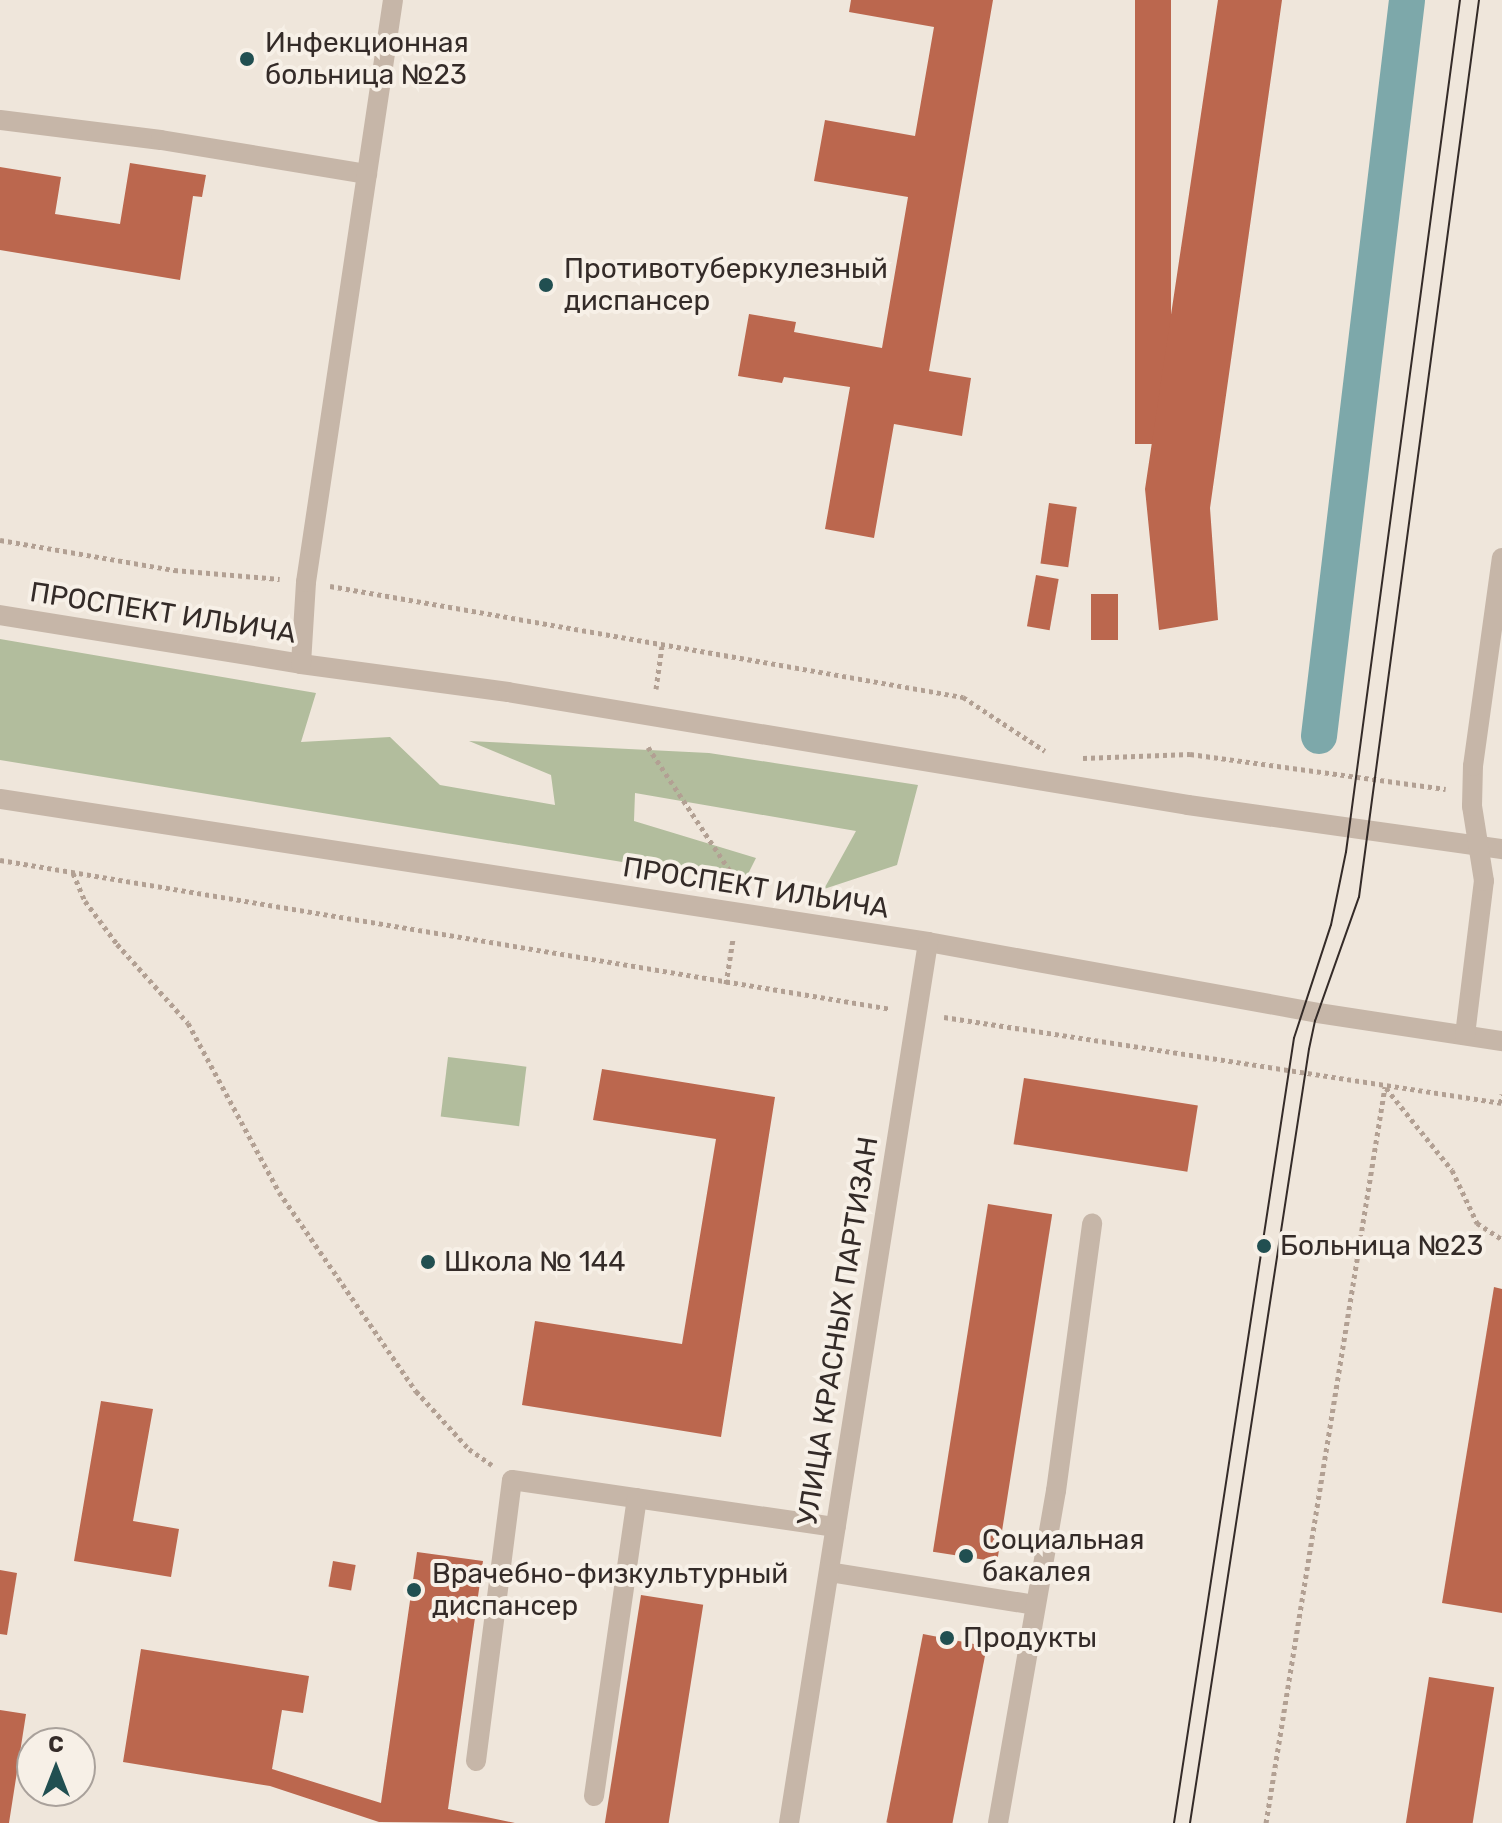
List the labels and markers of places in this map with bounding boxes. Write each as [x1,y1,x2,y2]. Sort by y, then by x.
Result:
place label: Инфекционная больница №23 [265,26,469,92]
marker: Инфекционная больница №23 [236,48,258,70]
place label: Противотуберкулезный диспансер [564,252,888,318]
marker: Противотуберкулезный диспансер [535,274,557,296]
place label: Больница №23 [1280,1229,1483,1263]
marker: Больница №23 [1255,1237,1273,1255]
place label: Школа № 144 [444,1245,626,1279]
marker: Школа № 144 [419,1253,437,1271]
place label: Социальная бакалея [982,1523,1145,1589]
marker: Социальная бакалея [957,1547,975,1565]
place label: Врачебно-физкультурный диспансер [432,1557,788,1623]
marker: Врачебно-физкультурный диспансер [403,1579,425,1601]
place label: Продукты [963,1621,1097,1655]
marker: Продукты [938,1629,956,1647]

